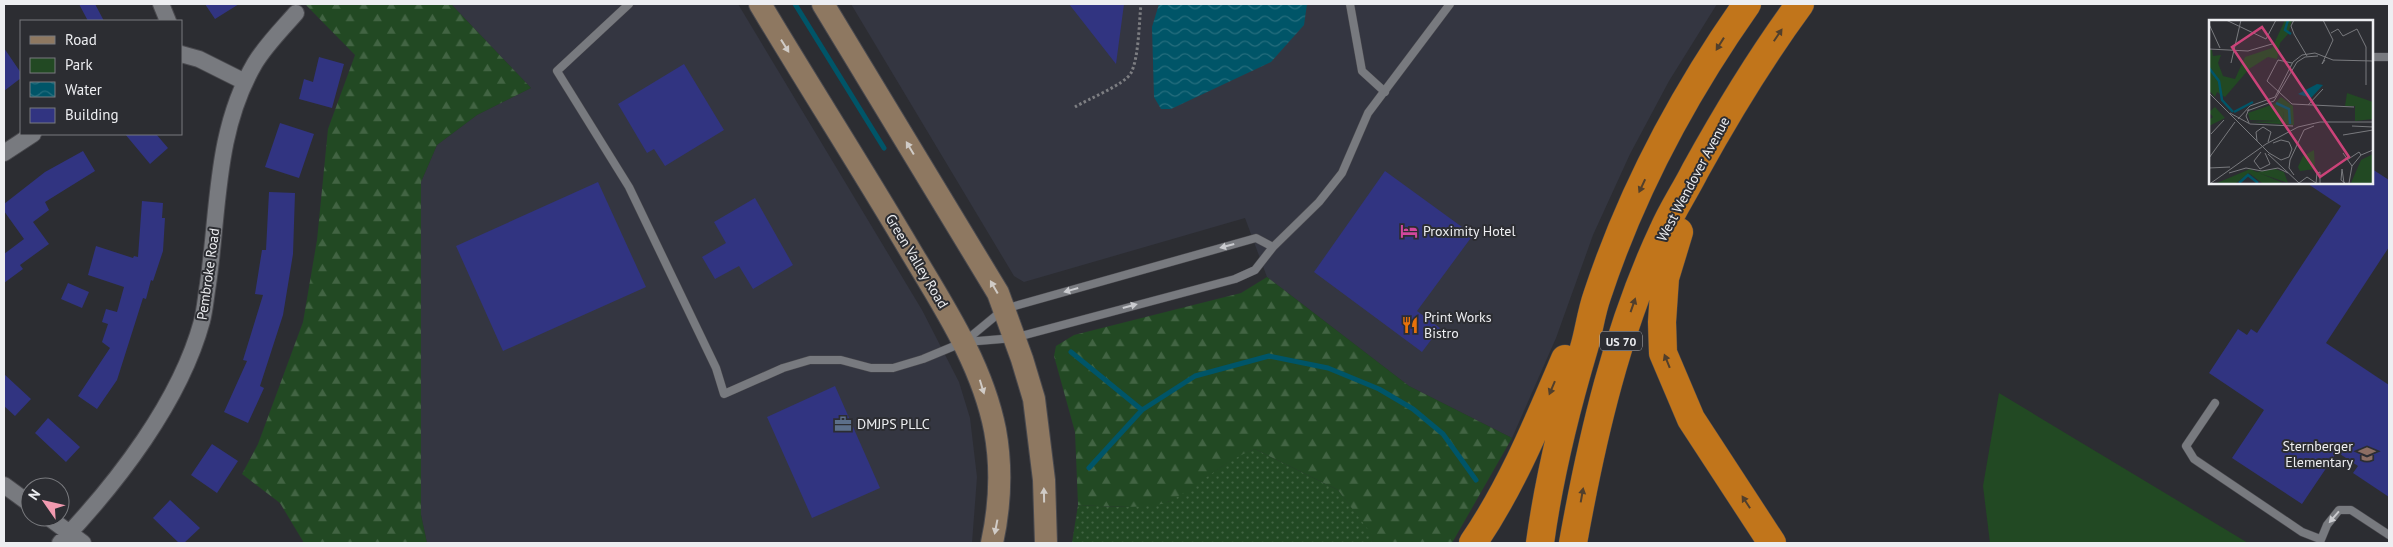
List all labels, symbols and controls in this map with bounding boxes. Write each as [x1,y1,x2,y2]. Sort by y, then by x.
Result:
legend [20,20,182,135]
inset map [2209,20,2373,184]
one-way arrow [1773,28,1782,42]
text: Road [65,30,97,49]
one-way arrow [1716,38,1725,51]
one-way arrow [780,39,789,52]
text: Park [65,55,93,74]
text: Water [65,80,102,99]
text: Building [65,105,119,124]
street label: West Wendover Avenue [1653,114,1733,244]
one-way arrow [905,142,914,155]
one-way arrow [1638,179,1646,194]
street label: Green Valley Road [882,211,952,311]
hotel icon: Proximity Hotel [1399,221,1419,241]
place label: Proximity Hotel [1423,222,1516,240]
street label: Pembroke Road [193,227,223,321]
one-way arrow [1220,242,1235,250]
one-way arrow [989,281,998,294]
one-way arrow [1063,286,1078,294]
one-way arrow [1630,297,1638,312]
one-way arrow [1123,301,1138,309]
place label: Print Works Bistro [1424,308,1492,342]
restaurant icon: Print Works Bistro [1400,315,1420,335]
road number: US 70 [1600,332,1642,351]
one-way arrow [1662,354,1670,368]
one-way arrow [978,380,986,395]
one-way arrow [1548,381,1556,396]
office icon: DMJPS PLLC [833,414,853,434]
place label: DMJPS PLLC [857,415,930,433]
place label: Sternberger Elementary [2283,437,2353,471]
school or university icon: Sternberger Elementary [2357,444,2377,464]
north arrow [20,477,70,527]
text: N [24,486,44,504]
one-way arrow [1040,486,1048,502]
one-way arrow [1578,487,1586,503]
one-way arrow [1741,496,1750,509]
one-way arrow [2328,510,2339,523]
one-way arrow [991,519,999,535]

